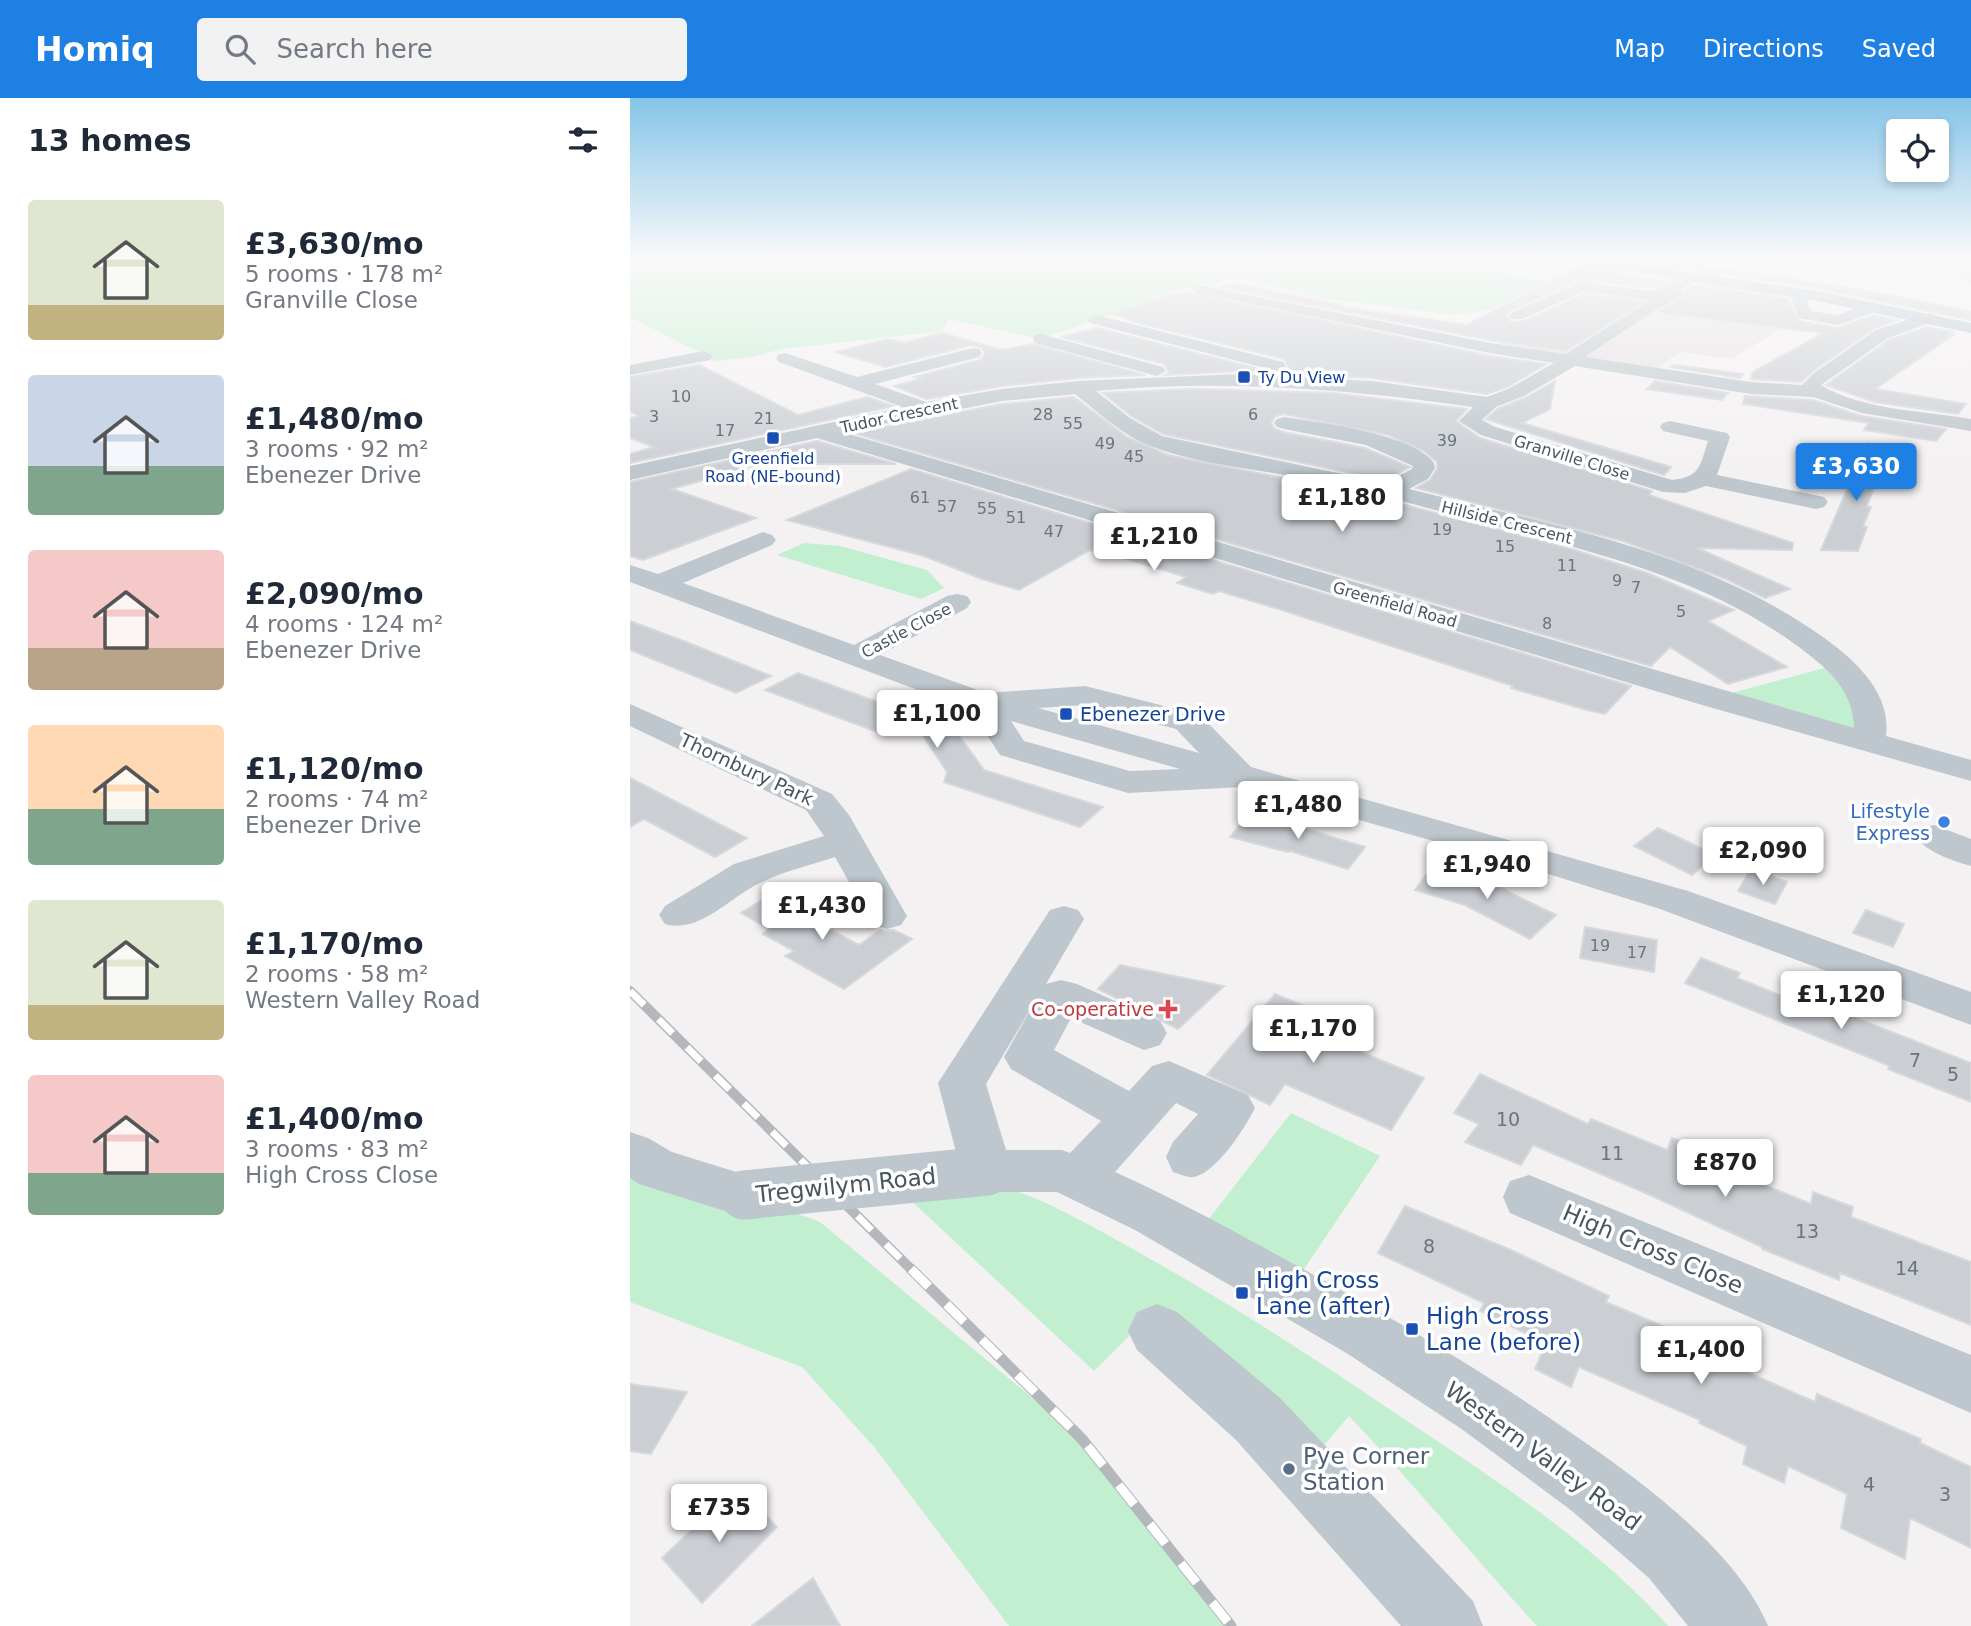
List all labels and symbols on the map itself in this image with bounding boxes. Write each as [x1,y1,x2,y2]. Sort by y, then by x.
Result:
place label: Ty Du View [1257,368,1345,387]
marker: Ty Du View [1236,369,1252,385]
house number: 10 [671,387,691,406]
street label: Tudor Crescent [838,394,960,437]
house number: 28 [1033,405,1053,424]
house number: 6 [1248,405,1258,424]
house number: 3 [649,407,659,426]
house number: 21 [754,409,774,428]
house number: 55 [1063,414,1083,433]
house number: 17 [715,421,735,440]
marker: Greenfield Road (NE-bound) [765,430,781,446]
house number: 39 [1437,431,1457,450]
street label: Granville Close [1512,431,1632,484]
house number: 49 [1095,434,1115,453]
pin: £3,630 [1799,444,1913,503]
house number: 45 [1124,447,1144,466]
place label: Greenfield Road (NE-bound) [705,449,841,486]
pin: £1,180 [1285,474,1399,534]
house number: 61 [910,488,930,507]
house number: 57 [937,497,957,516]
street label: Hillside Crescent [1440,497,1574,548]
house number: 55 [977,499,997,518]
house number: 51 [1006,508,1026,527]
pin: £1,210 [1097,514,1211,573]
house number: 19 [1432,520,1452,539]
house number: 47 [1044,522,1064,541]
house number: 15 [1495,537,1515,556]
house number: 11 [1557,556,1577,575]
house number: 9 [1612,571,1622,590]
street label: Greenfield Road [1331,578,1459,631]
house number: 7 [1631,578,1641,597]
street label: Castle Close [858,599,954,662]
house number: 5 [1676,602,1686,621]
house number: 8 [1542,614,1552,633]
pin: £1,100 [880,690,994,750]
place label: Ebenezer Drive [1080,703,1226,725]
marker: Ebenezer Drive [1058,706,1074,722]
street label: Thornbury Park [676,728,817,810]
pin: £1,480 [1241,782,1355,841]
place label: Lifestyle Express [1850,800,1930,844]
marker: Lifestyle Express [1936,814,1952,830]
pin: £2,090 [1706,828,1820,887]
pin: £1,940 [1430,842,1544,901]
pin: £1,430 [765,882,879,942]
house number: 19 [1590,936,1610,955]
house number: 17 [1627,943,1647,962]
pin: £1,120 [1784,972,1898,1031]
place label: Co-operative [1031,998,1154,1020]
marker: Co-operative [1160,1001,1176,1017]
pin: £1,170 [1256,1006,1370,1065]
house number: 7 [1909,1049,1921,1071]
house number: 5 [1947,1063,1959,1085]
house number: 10 [1496,1108,1520,1130]
pin: £870 [1684,1140,1766,1199]
house number: 11 [1600,1142,1624,1164]
street label: Tregwilym Road [754,1163,937,1207]
street label: High Cross Close [1559,1199,1747,1299]
house number: 13 [1795,1220,1819,1242]
house number: 8 [1423,1235,1435,1257]
house number: 14 [1895,1257,1919,1279]
place label: High Cross Lane (after) [1256,1267,1391,1319]
marker: High Cross Lane (after) [1234,1285,1250,1301]
place label: High Cross Lane (before) [1426,1303,1581,1355]
marker: High Cross Lane (before) [1404,1321,1420,1337]
pin: £1,400 [1644,1326,1758,1386]
street label: Western Valley Road [1440,1376,1646,1536]
place label: Pye Corner Station [1303,1443,1430,1495]
marker: Pye Corner Station [1281,1461,1297,1477]
house number: 4 [1863,1473,1875,1495]
house number: 3 [1939,1483,1951,1505]
pin: £735 [678,1484,760,1544]

